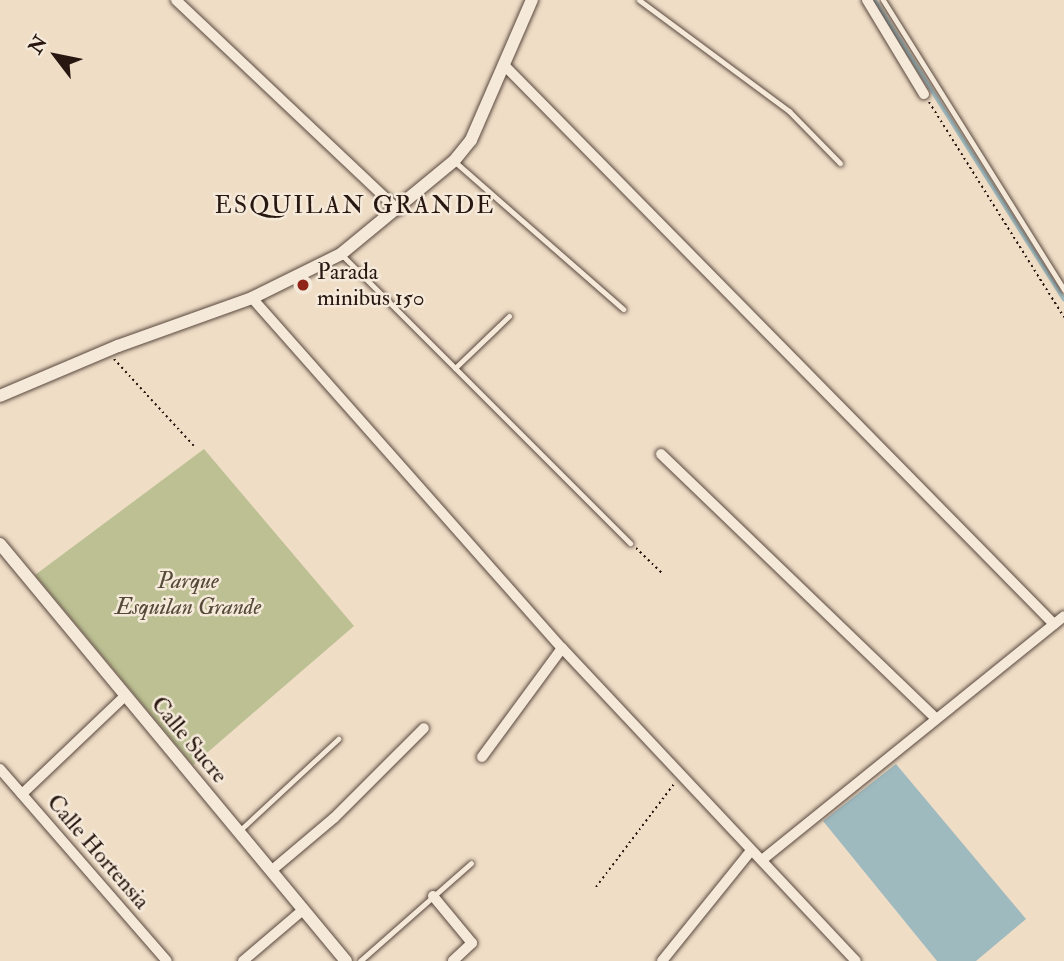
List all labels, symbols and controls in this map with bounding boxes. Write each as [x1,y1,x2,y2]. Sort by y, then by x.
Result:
north arrow [21,21,91,91]
text: N [24,31,53,58]
district label: ESQUILAN GRANDE [216,192,494,220]
place label: Parada minibus 150 [317,258,425,312]
marker: Parada minibus 150 [295,277,311,293]
park label: Parque Esquilan Grande [115,567,261,621]
street label: Calle Sucre [145,691,233,789]
street label: Calle Hortensia [41,789,155,915]

